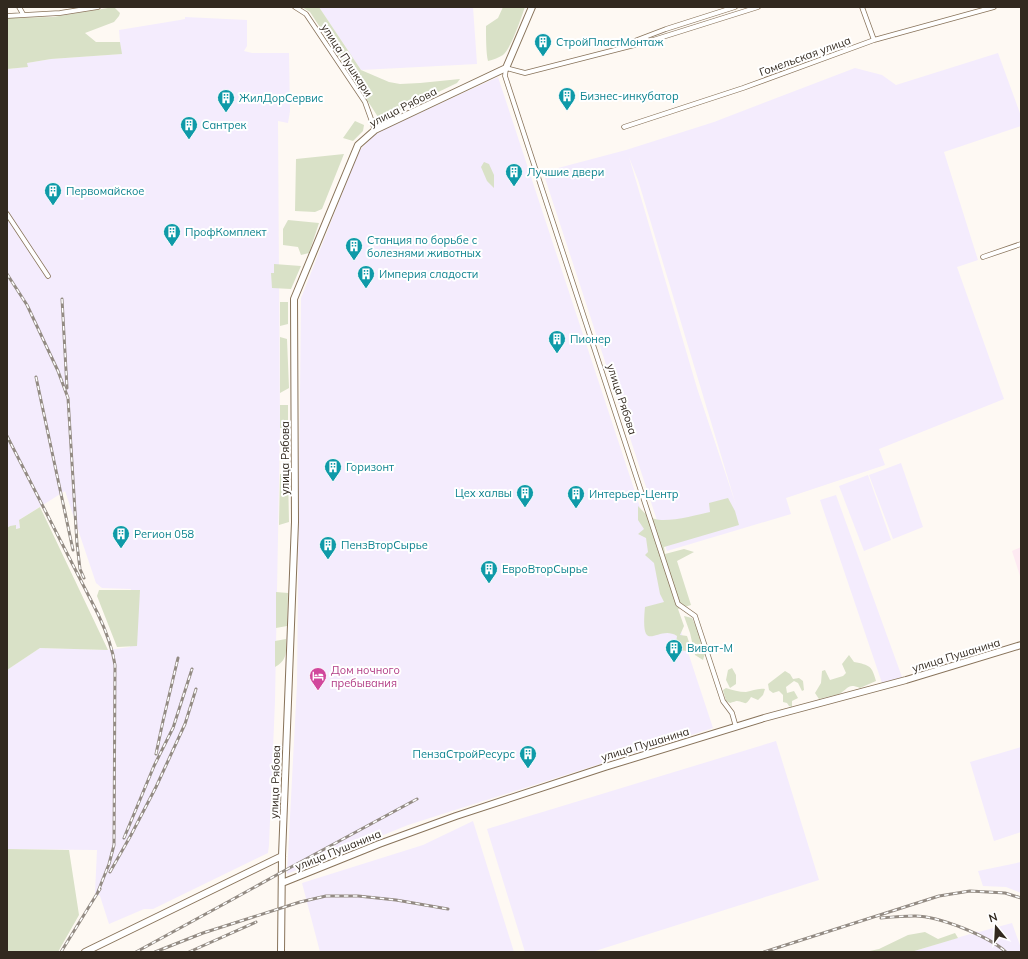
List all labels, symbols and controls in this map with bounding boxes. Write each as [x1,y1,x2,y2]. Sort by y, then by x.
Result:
street label: улица Пушкари [318,21,376,99]
building icon: СтройПластМонтаж [533,32,553,57]
street label: Гомельская улица [757,33,853,79]
place label: СтройПластМонтаж [556,35,663,49]
street label: улица Рябова [367,84,439,130]
building icon: Бизнес-инкубатор [557,86,577,111]
building icon: ЖилДорСервис [216,88,236,113]
place label: Бизнес-инкубатор [580,89,679,103]
place label: ЖилДорСервис [239,91,324,105]
building icon: Сантрек [179,115,199,140]
place label: Сантрек [202,118,247,132]
building icon: Лучшие двери [504,162,524,187]
place label: Лучшие двери [527,165,604,179]
building icon: Первомайское [43,181,63,206]
place label: Первомайское [66,184,144,198]
building icon: ПрофКомплект [162,222,182,247]
place label: ПрофКомплект [185,225,266,239]
place label: Станция по борьбе с болезнями животных [367,233,481,260]
building icon: Станция по борьбе с болезнями животных [344,236,364,261]
building icon: Империя сладости [356,264,376,289]
place label: Империя сладости [379,267,478,281]
building icon: Пионер [547,329,567,354]
place label: Пионер [570,332,611,346]
street label: улица Рябова [604,362,640,436]
street label: улица Рябова [278,421,292,495]
building icon: Горизонт [323,457,343,482]
place label: Горизонт [346,460,394,474]
building icon: Цех халвы [515,483,535,508]
building icon: Интерьер-Центр [566,484,586,509]
place label: Цех халвы [455,486,512,500]
place label: Интерьер-Центр [589,487,679,501]
building icon: Регион 058 [111,524,131,549]
place label: Регион 058 [134,527,195,541]
building icon: ПензВторСырье [318,535,338,560]
place label: ПензВторСырье [341,538,428,552]
building icon: ЕвроВторСырье [479,559,499,584]
place label: ЕвроВторСырье [502,562,588,576]
street label: улица Пушанина [910,635,1002,675]
building icon: Виват-М [664,638,684,663]
place label: Виват-М [687,641,733,655]
place label: Дом ночного пребывания [331,663,400,690]
hotel icon: Дом ночного пребывания [308,666,328,691]
street label: улица Пушанина [599,724,691,764]
building icon: ПензаСтройРесурс [518,744,538,769]
street label: улица Рябова [267,745,283,819]
place label: ПензаСтройРесурс [413,747,515,761]
street label: улица Пушанина [293,826,383,874]
north arrow [976,907,1016,947]
text: N [987,910,999,925]

